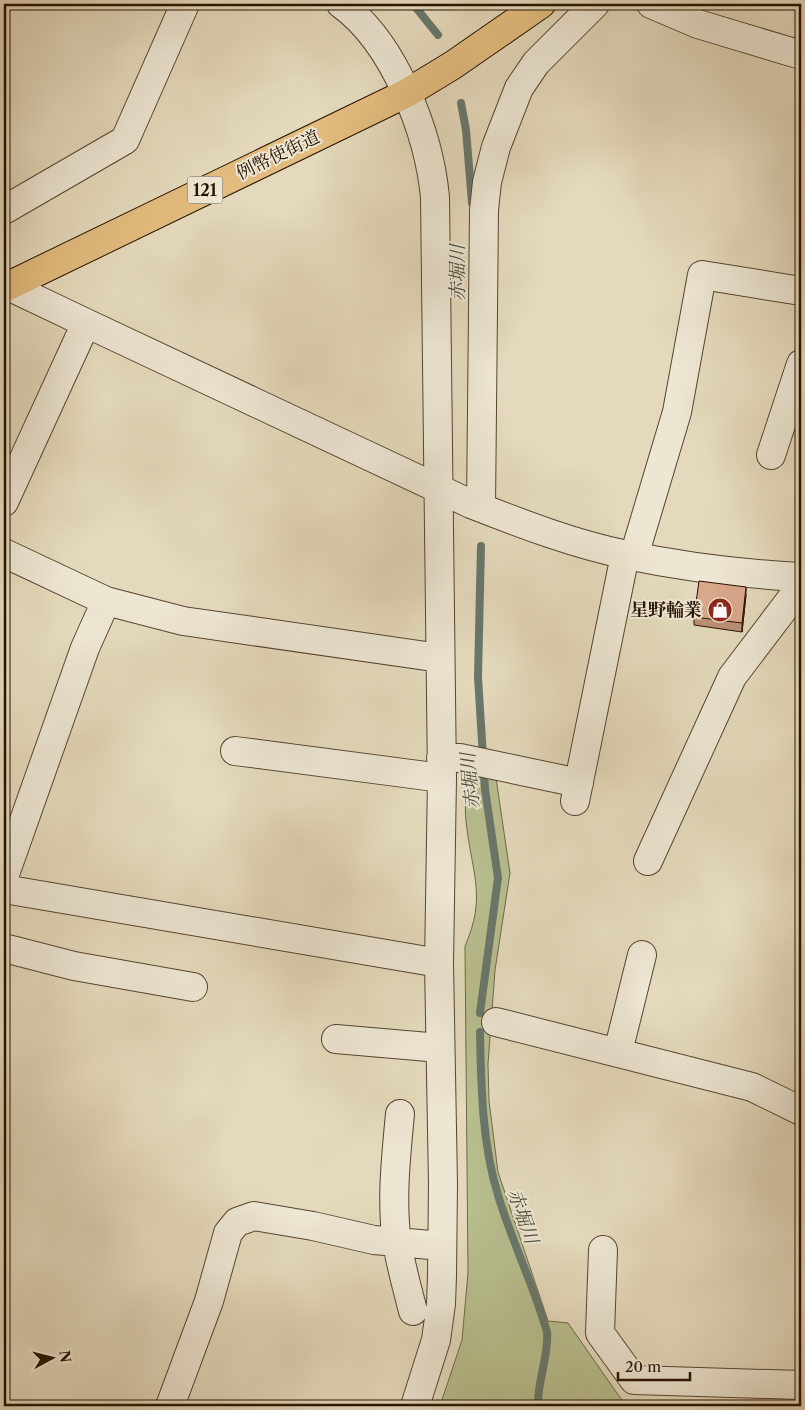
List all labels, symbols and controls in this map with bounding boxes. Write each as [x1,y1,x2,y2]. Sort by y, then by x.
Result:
street label: 例幣使街道 [233,125,323,185]
road number: 121 [188,176,222,204]
water label: 赤堀川 [446,243,469,302]
shop icon: 星野輪業 [707,597,733,623]
place label: 星野輪業 [630,599,702,621]
water label: 赤堀川 [456,750,484,810]
water label: 赤堀川 [503,1185,544,1249]
north arrow [28,1332,78,1382]
text: N [55,1349,75,1364]
scale bar [618,1350,690,1382]
text: 20 m [625,1357,661,1376]

